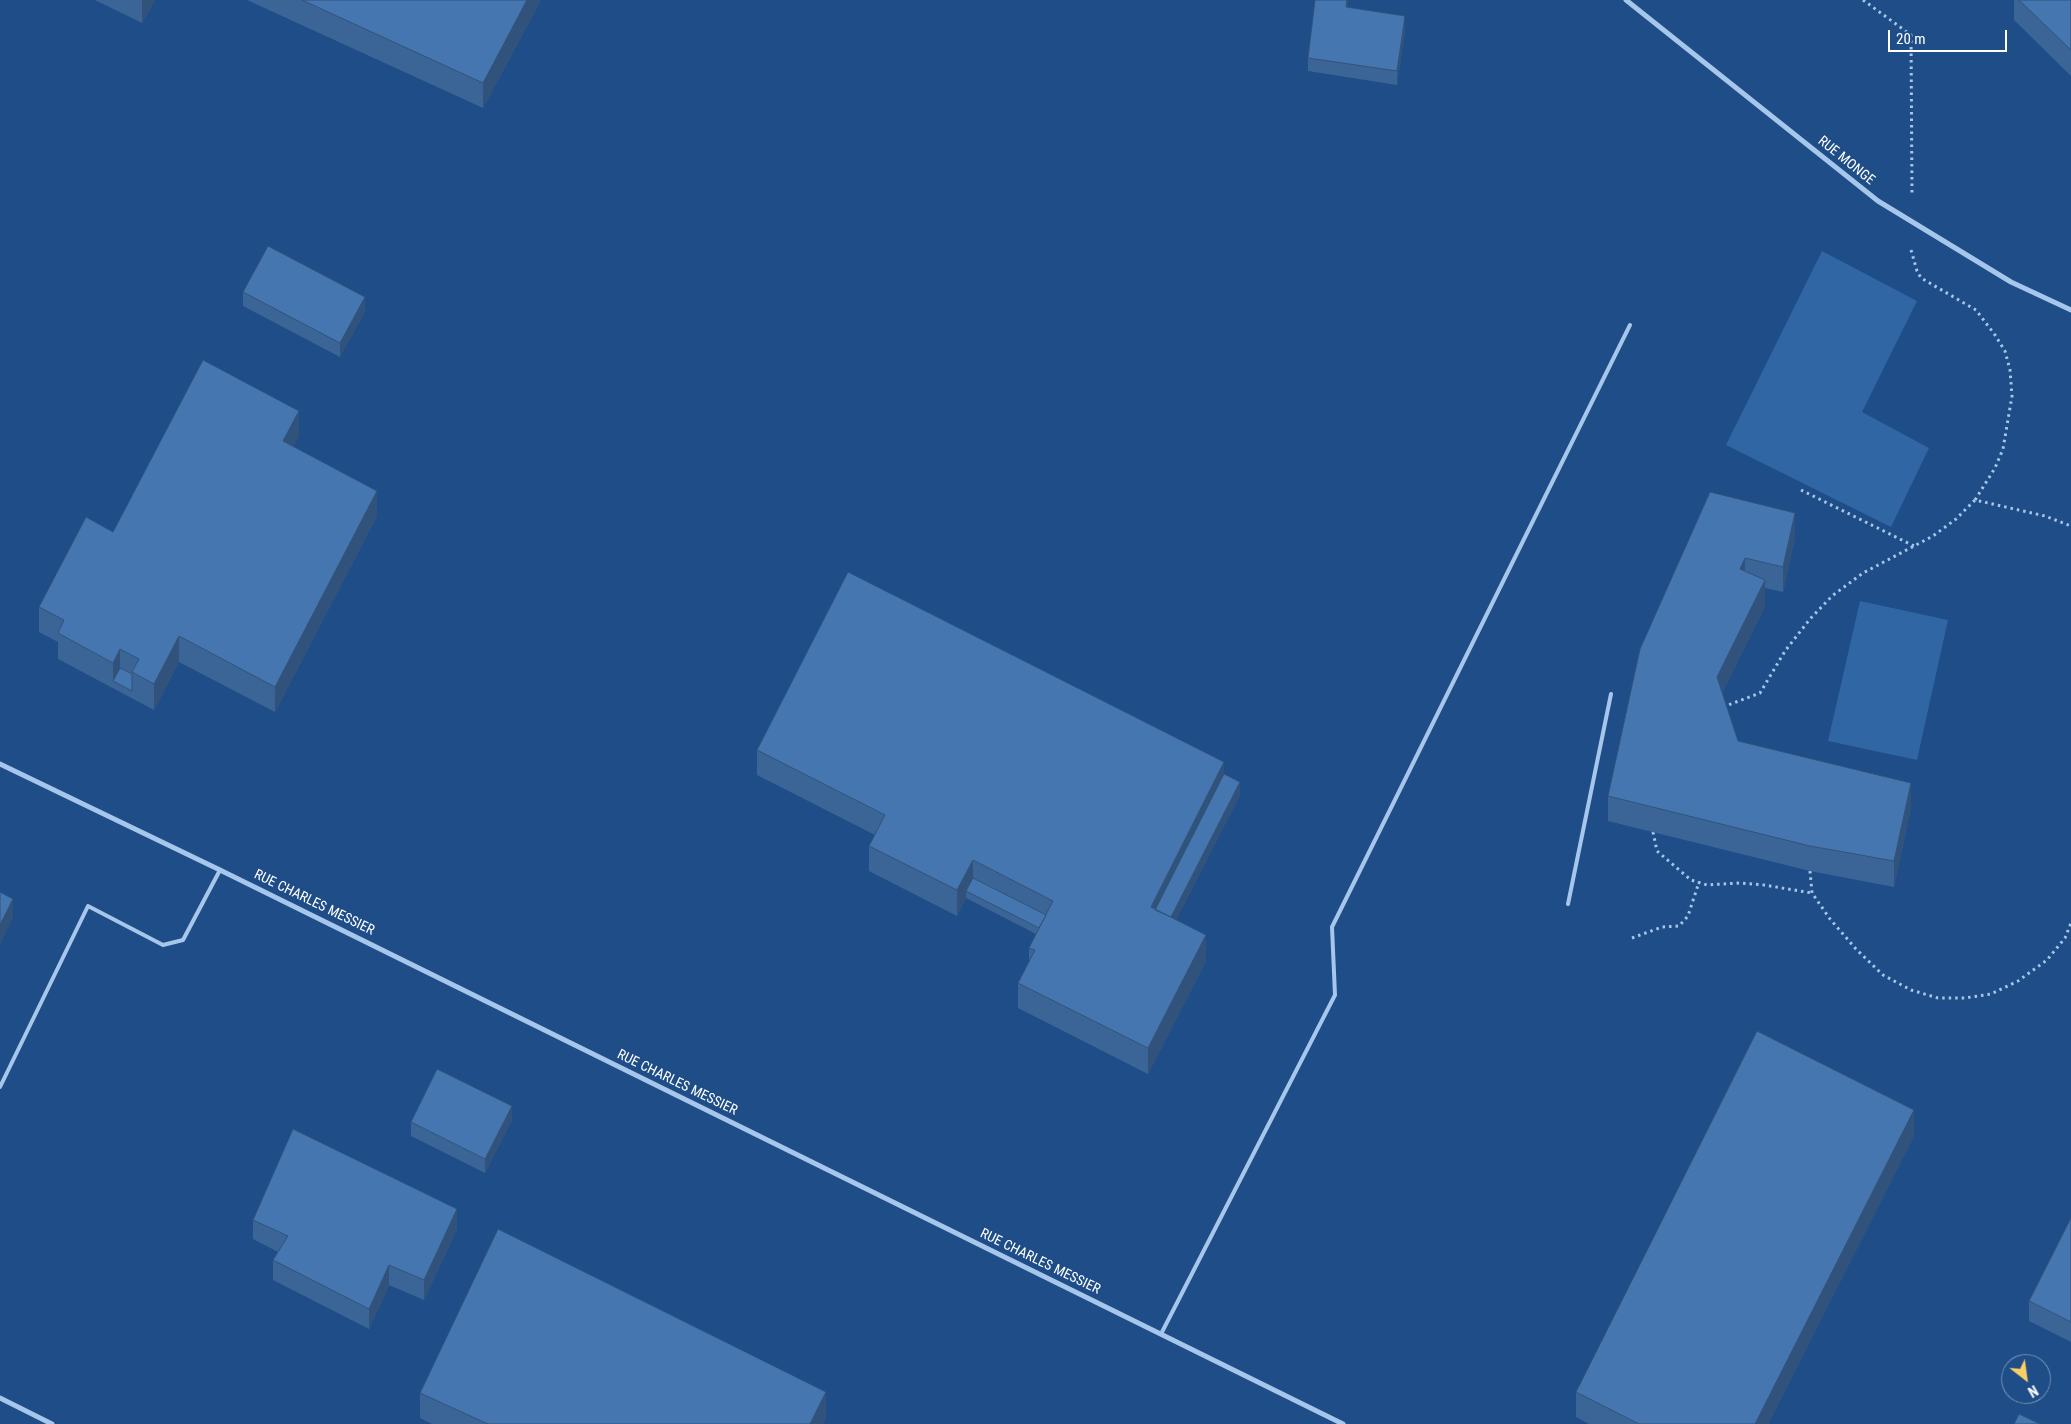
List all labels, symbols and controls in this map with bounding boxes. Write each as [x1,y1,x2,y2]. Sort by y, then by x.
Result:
scale bar [1891,20,2010,52]
text: 20 m [1896,30,1926,48]
street label: RUE MONGE [1814,133,1878,189]
street label: RUE CHARLES MESSIER [251,867,377,939]
street label: RUE CHARLES MESSIER [614,1047,740,1119]
street label: RUE CHARLES MESSIER [977,1226,1103,1298]
north arrow [2001,1354,2051,1404]
text: N [2025,1382,2041,1400]

